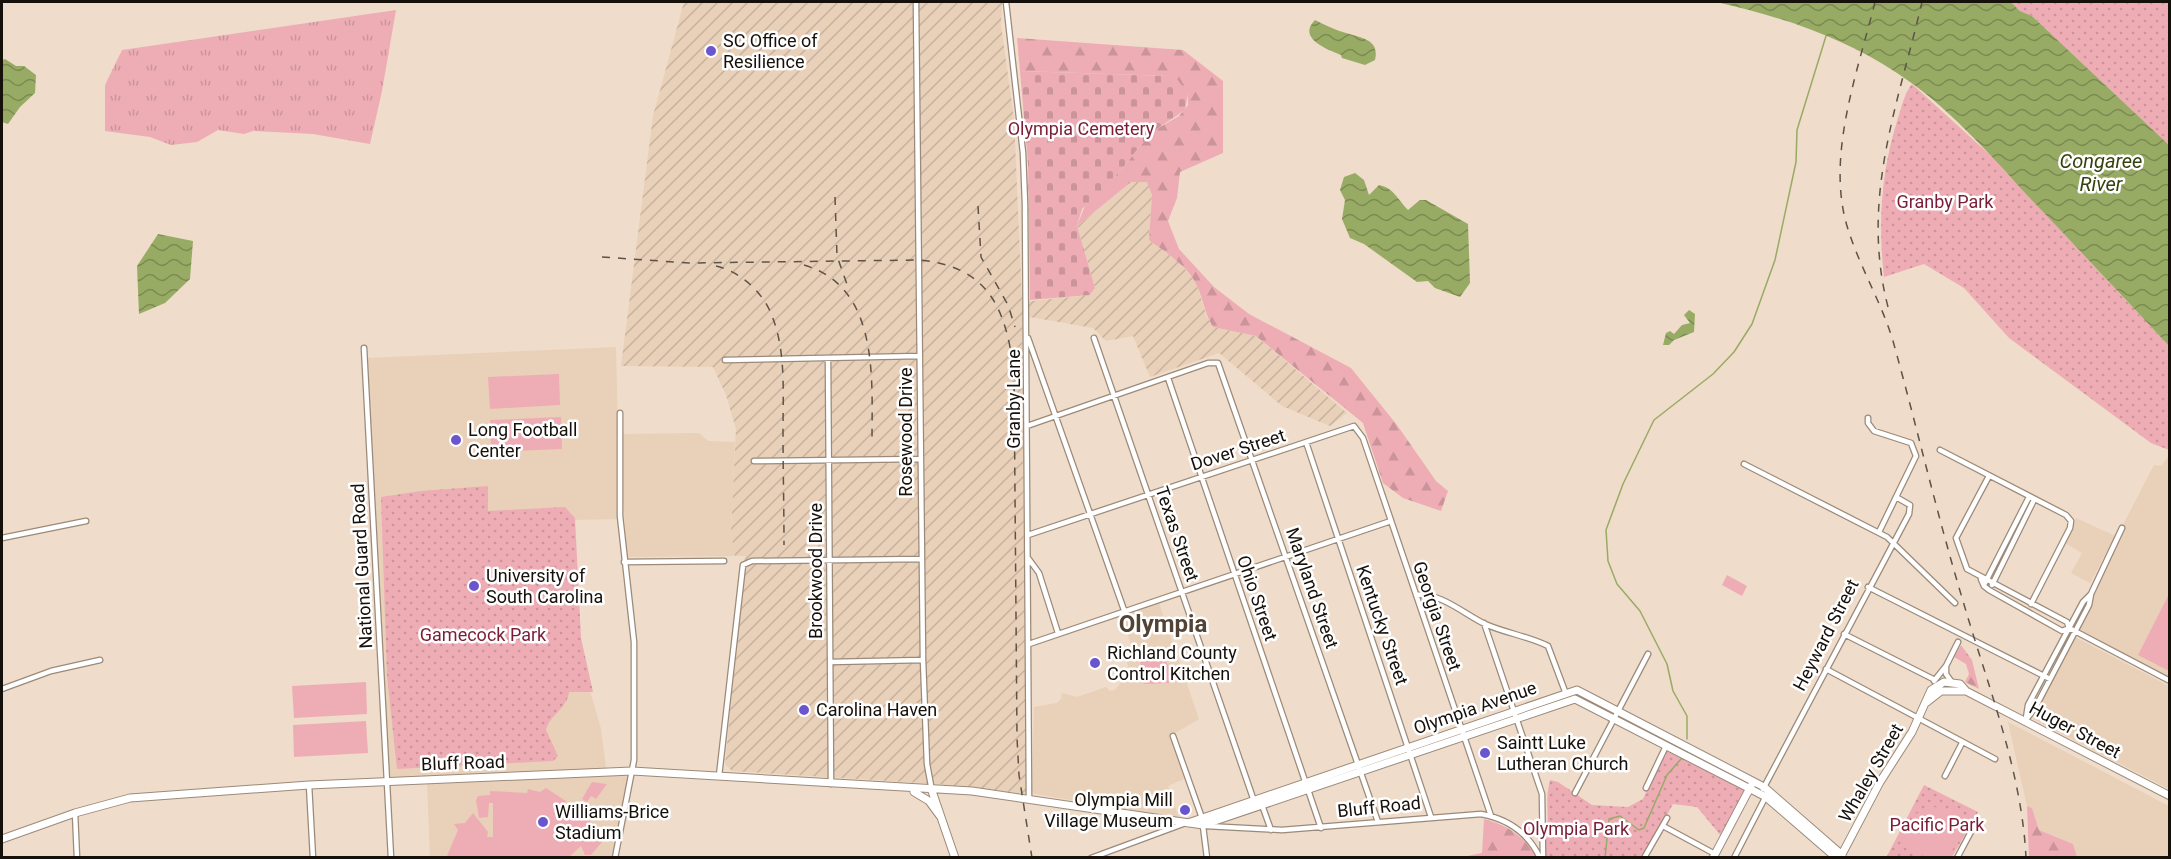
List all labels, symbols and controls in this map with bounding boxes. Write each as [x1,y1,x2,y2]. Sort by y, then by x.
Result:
place label: SC Office of Resilience [723,30,818,72]
marker: SC Office of Resilience [704,44,718,58]
park label: Olympia Cemetery [1008,118,1155,139]
water label: Congaree River [2060,149,2142,196]
park label: Granby Park [1896,191,1994,212]
street label: Granby Lane [1003,349,1024,449]
street label: Rosewood Drive [895,367,916,497]
place label: Long Football Center [468,419,577,461]
street label: Dover Street [1188,424,1288,475]
marker: Long Football Center [449,433,463,447]
street label: National Guard Road [347,483,376,649]
street label: Texas Street [1151,483,1204,584]
street label: Brookwood Drive [805,503,826,639]
street label: Maryland Street [1282,525,1343,651]
street label: Ohio Street [1233,552,1282,643]
street label: Georgia Street [1409,558,1466,673]
street label: Kentucky Street [1352,562,1413,688]
place label: University of South Carolina [486,565,603,607]
street label: Heyward Street [1788,575,1863,694]
marker: University of South Carolina [467,579,481,593]
district label: Olympia [1119,610,1207,638]
park label: Gamecock Park [420,624,547,645]
place label: Richland County Control Kitchen [1107,642,1237,684]
marker: Richland County Control Kitchen [1088,656,1102,670]
street label: Olympia Avenue [1411,677,1539,738]
street label: Huger Street [2026,697,2125,762]
place label: Carolina Haven [816,699,937,720]
marker: Carolina Haven [797,703,811,717]
street label: Whaley Street [1834,720,1907,826]
place label: Saintt Luke Lutheran Church [1497,732,1628,774]
marker: Saintt Luke Lutheran Church [1478,746,1492,760]
street label: Bluff Road [421,751,505,774]
place label: Olympia Mill Village Museum [1044,789,1173,831]
street label: Bluff Road [1336,792,1422,821]
place label: Williams-Brice Stadium [555,801,669,843]
marker: Olympia Mill Village Museum [1178,803,1192,817]
park label: Pacific Park [1890,814,1985,835]
marker: Williams-Brice Stadium [536,815,550,829]
park label: Olympia Park [1523,818,1630,839]

